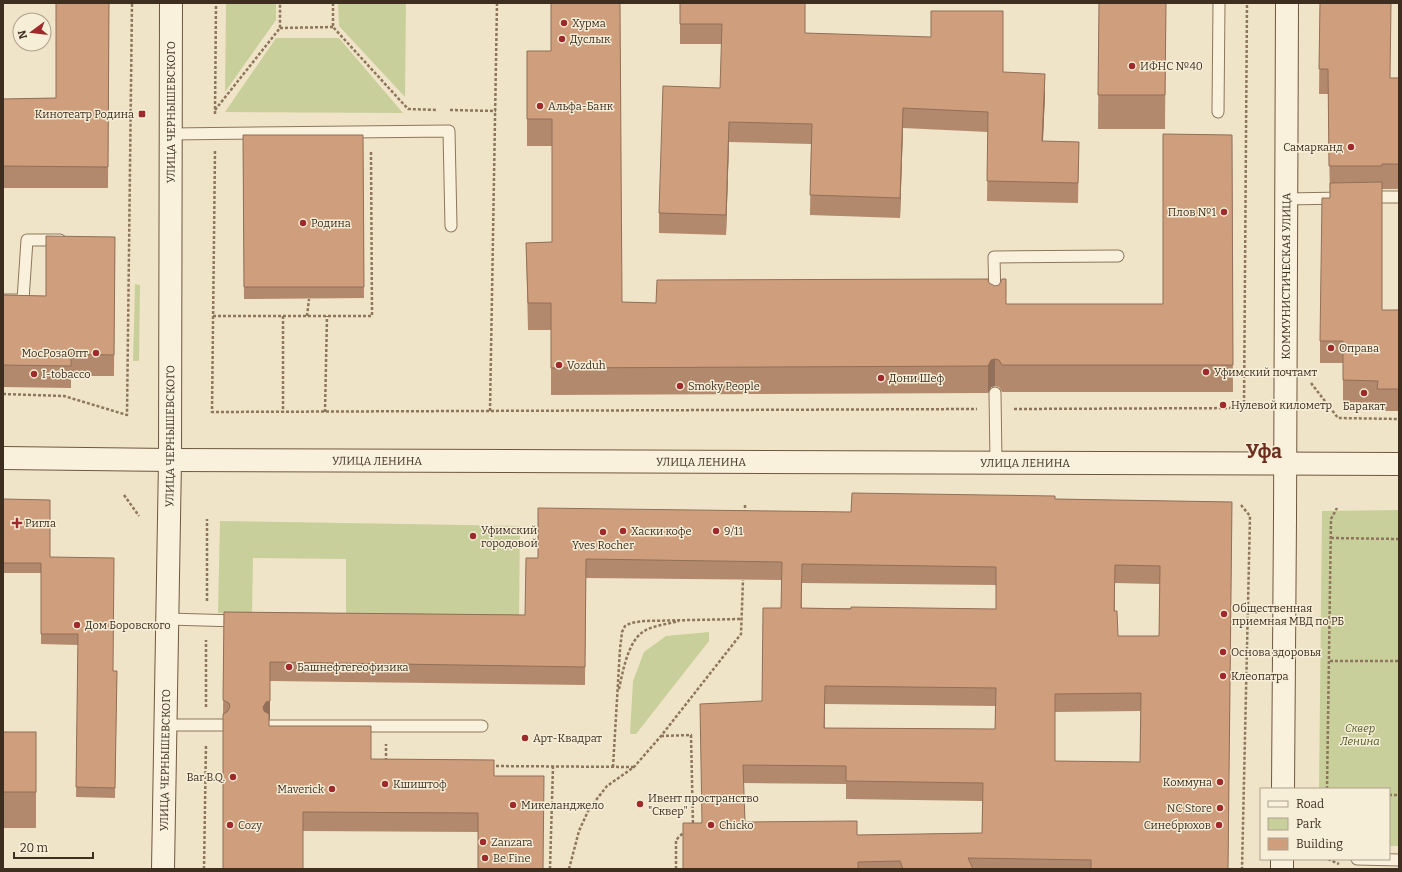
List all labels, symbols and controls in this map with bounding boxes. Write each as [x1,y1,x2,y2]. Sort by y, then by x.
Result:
north arrow [12,12,52,52]
place label: Хурма [572,17,606,30]
marker: Хурма [559,18,569,28]
text: N [15,28,30,40]
place label: Дуслык [570,33,611,46]
marker: Дуслык [557,34,567,44]
street label: УЛИЦА ЧЕРНЫШЕВСКОГО [165,41,178,183]
place label: ИФНС №40 [1140,60,1203,73]
marker: ИФНС №40 [1127,61,1137,71]
place label: Альфа-Банк [548,100,614,113]
marker: Альфа-Банк [535,101,545,111]
place label: Кинотеатр Родина [35,108,134,121]
marker: Кинотеатр Родина [137,109,147,119]
place label: Самарканд [1283,141,1343,154]
marker: Самарканд [1346,142,1356,152]
street label: КОММУНИСТИЧЕСКАЯ УЛИЦА [1280,192,1293,359]
place label: Плов №1 [1168,206,1217,219]
marker: Плов №1 [1219,207,1229,217]
place label: Родина [311,217,351,230]
marker: Родина [298,218,308,228]
place label: Оправа [1339,342,1379,355]
marker: Оправа [1326,343,1336,353]
place label: МосРозаОпт [21,347,88,360]
marker: МосРозаОпт [91,348,101,358]
place label: Vozduh [567,359,606,372]
marker: Vozduh [554,360,564,370]
street label: УЛИЦА ЧЕРНЫШЕВСКОГО [163,365,177,507]
place label: Уфимский почтамт [1214,366,1318,379]
marker: Уфимский почтамт [1201,367,1211,377]
place label: I-tobacco [42,368,91,381]
marker: I-tobacco [29,369,39,379]
place label: Дони Шеф [889,372,945,385]
marker: Дони Шеф [876,373,886,383]
place label: Smoky People [688,380,760,393]
marker: Smoky People [675,381,685,391]
marker: Баракат [1359,388,1369,398]
place label: Нулевой километр [1231,399,1333,412]
marker: Нулевой километр [1218,400,1228,410]
place label: Баракат [1343,400,1386,413]
district label: Уфа [1246,440,1282,463]
street label: УЛИЦА ЛЕНИНА [332,455,422,468]
street label: УЛИЦА ЛЕНИНА [656,456,746,469]
street label: УЛИЦА ЛЕНИНА [980,457,1070,470]
place label: Ригла [25,517,56,530]
marker: Ригла [12,518,22,528]
place label: Уфимский городовой [481,524,538,550]
place label: Хаски кофе [631,525,692,538]
place label: 9/11 [724,525,743,538]
marker: Хаски кофе [618,526,628,536]
marker: 9/11 [711,526,721,536]
marker: Yves Rocher [598,527,608,537]
marker: Уфимский городовой [468,531,478,541]
place label: Yves Rocher [572,539,634,552]
place label: Общественная приемная МВД по РБ [1232,602,1344,628]
marker: Общественная приемная МВД по РБ [1219,609,1229,619]
place label: Дом Боровского [85,619,171,632]
marker: Дом Боровского [72,620,82,630]
place label: Основа здоровья [1231,646,1321,659]
marker: Основа здоровья [1218,647,1228,657]
place label: Башнефтегеофизика [297,661,409,674]
marker: Башнефтегеофизика [284,662,294,672]
place label: Клеопатра [1231,670,1289,683]
marker: Клеопатра [1218,671,1228,681]
street label: УЛИЦА ЧЕРНЫШЕВСКОГО [158,689,173,831]
park label: Сквер Ленина [1339,722,1380,748]
place label: Арт-Квадрат [533,732,602,745]
marker: Арт-Квадрат [520,733,530,743]
place label: Bar B.Q. [186,771,225,784]
marker: Bar B.Q. [228,772,238,782]
place label: Коммуна [1163,776,1212,789]
marker: Коммуна [1215,777,1225,787]
place label: Кшиштоф [393,778,447,791]
marker: Кшиштоф [380,779,390,789]
place label: Maverick [277,783,325,796]
marker: Maverick [327,784,337,794]
legend [1260,788,1390,860]
place label: Ивент пространство "Сквер" [648,792,759,818]
text: Road [1296,797,1324,811]
place label: Микеланджело [521,799,604,812]
marker: Ивент пространство "Сквер" [635,799,645,809]
marker: Микеланджело [508,800,518,810]
place label: NC Store [1167,802,1212,815]
marker: NC Store [1215,803,1225,813]
text: Park [1296,817,1322,831]
place label: Cozy [238,819,262,832]
place label: Chicko [719,819,754,832]
place label: Синебрюхов [1144,819,1211,832]
marker: Cozy [225,820,235,830]
marker: Chicko [706,820,716,830]
marker: Синебрюхов [1214,820,1224,830]
scale bar [14,834,93,860]
place label: Zanzara [491,836,533,849]
marker: Zanzara [478,837,488,847]
text: Building [1296,837,1343,851]
text: 20 m [20,841,49,855]
place label: Be Fine [493,852,530,865]
marker: Be Fine [480,853,490,863]

